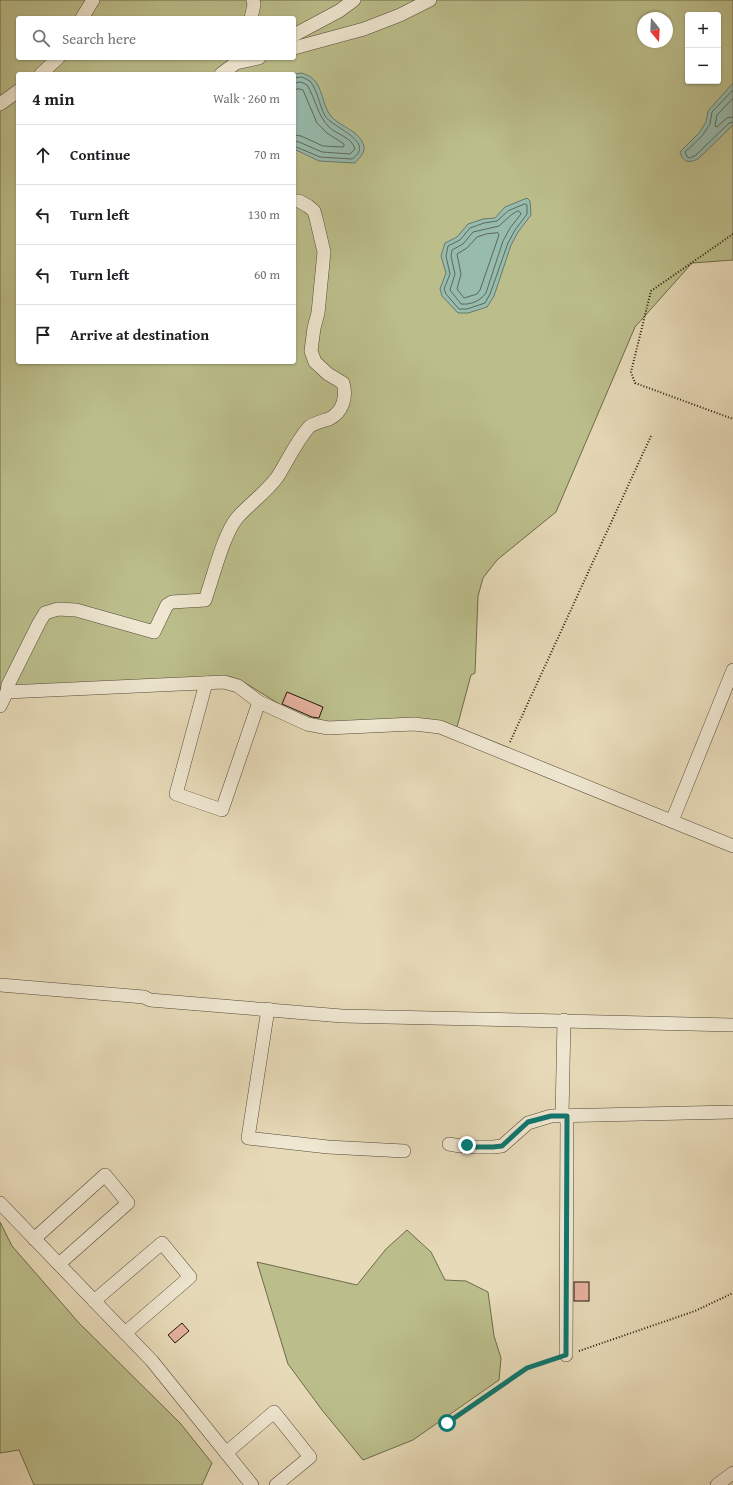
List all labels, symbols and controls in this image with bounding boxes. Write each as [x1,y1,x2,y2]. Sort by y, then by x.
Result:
north arrow [637,12,673,48]
map controls [685,12,721,84]
button: + [685,12,721,48]
search box [16,16,296,60]
icon: search [30,27,52,49]
text: Search here [62,28,136,49]
button: − [685,48,721,84]
text: 4 min [32,86,74,111]
text: Walk · 260 m [213,89,280,108]
icon: ahead [32,144,54,166]
text: Continue [70,144,131,165]
text: 70 m [254,145,280,164]
icon: left [32,204,54,226]
text: Turn left [70,204,129,225]
text: 130 m [248,205,280,224]
icon: left [32,264,54,286]
text: Turn left [70,264,129,285]
text: 60 m [254,265,280,284]
icon: arrive [32,324,54,346]
text: Arrive at destination [70,324,209,345]
route end [458,1136,476,1154]
route start [438,1414,456,1432]

